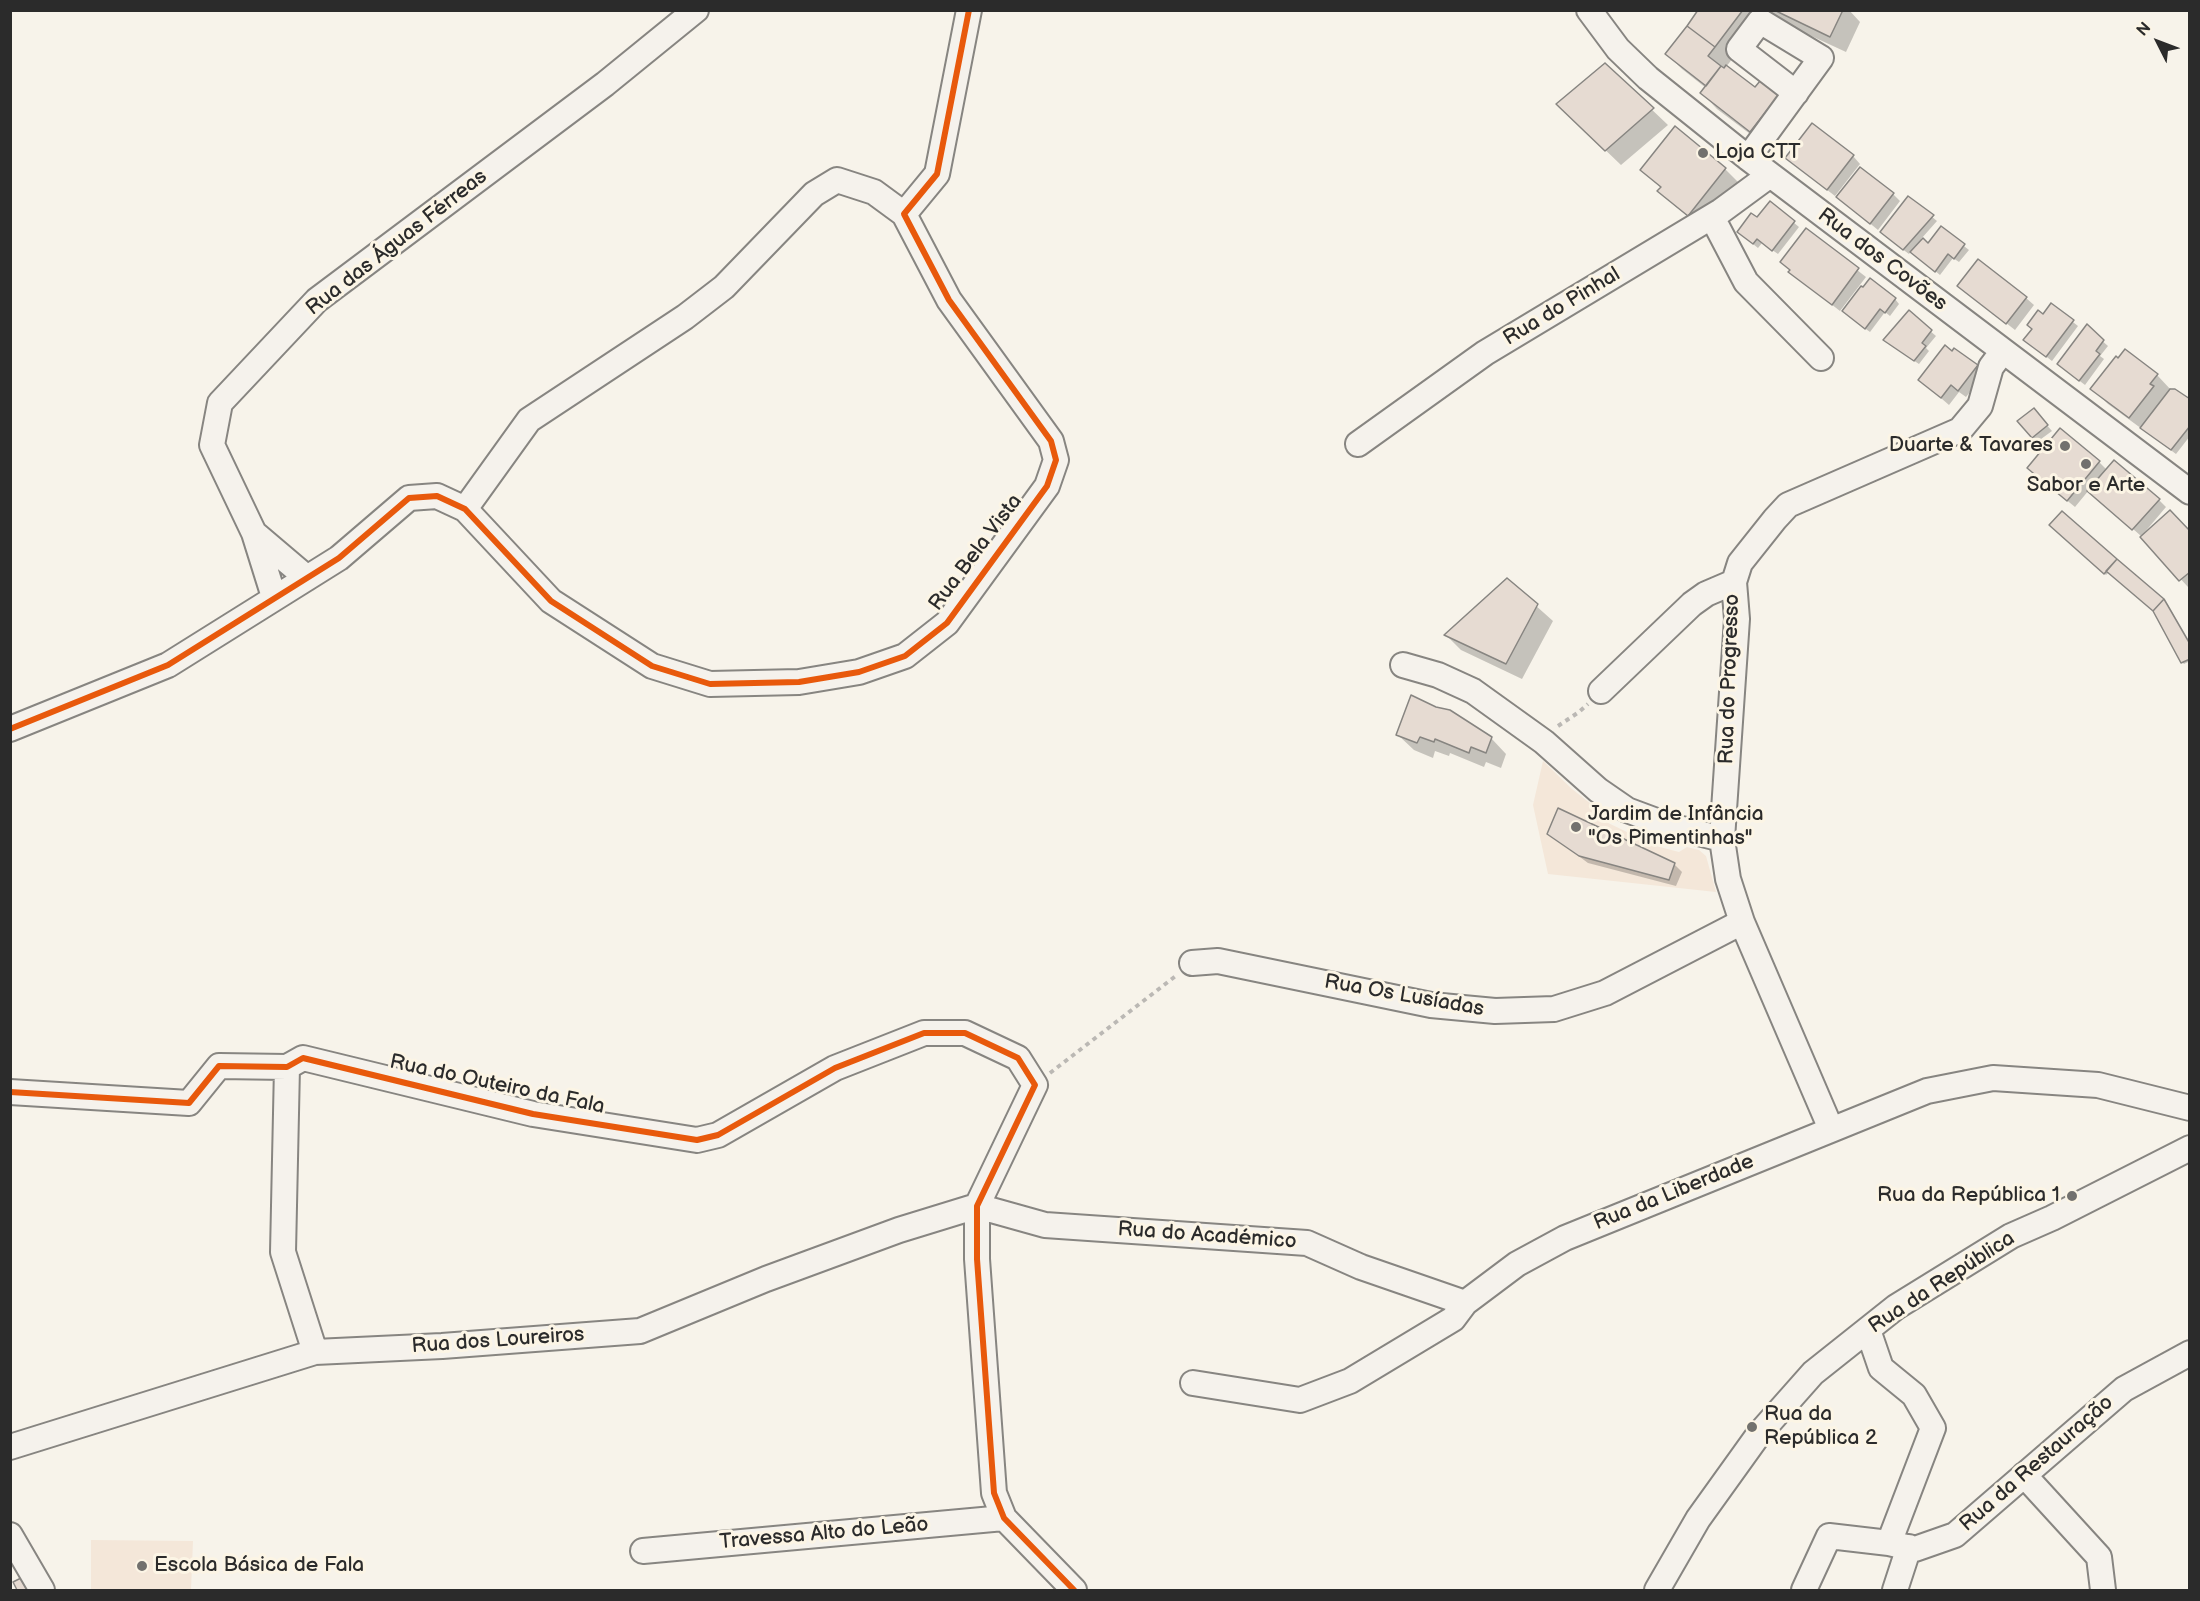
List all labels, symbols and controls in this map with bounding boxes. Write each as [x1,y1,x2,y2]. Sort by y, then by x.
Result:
north arrow [2128,12,2188,72]
text: N [2133,19,2155,40]
place label: Loja CTT [1715,140,1801,166]
marker: Loja CTT [1696,146,1710,160]
street label: Rua das Águas Férreas [302,165,492,321]
street label: Rua dos Covões [1812,203,1952,317]
street label: Rua do Pinhal [1499,262,1625,352]
place label: Duarte & Tavares [1889,433,2053,459]
marker: Duarte & Tavares [2058,439,2072,453]
marker: Sabor e Arte [2079,457,2093,471]
place label: Sabor e Arte [2027,473,2145,499]
street label: Rua Bela Vista [924,490,1028,616]
street label: Rua do Progresso [1714,593,1746,765]
place label: Jardim de Infância "Os Pimentinhas" [1588,802,1764,852]
marker: Jardim de Infância "Os Pimentinhas" [1569,820,1583,834]
street label: Rua Os Lusíadas [1322,970,1486,1022]
street label: Rua do Outeiro da Fala [387,1050,607,1120]
street label: Rua da Liberdade [1590,1149,1758,1237]
place label: Rua da República 1 [1877,1183,2060,1209]
marker: Rua da República 1 [2065,1189,2079,1203]
street label: Rua do Académico [1117,1217,1297,1255]
street label: Rua da República [1864,1226,2020,1340]
street label: Rua dos Loureiros [411,1322,585,1360]
street label: Rua da Restauração [1955,1390,2119,1538]
place label: Rua da República 2 [1764,1402,1877,1452]
marker: Rua da República 2 [1745,1420,1759,1434]
street label: Travessa Alto do Leão [718,1512,930,1556]
place label: Escola Básica de Fala [154,1553,364,1579]
marker: Escola Básica de Fala [135,1559,149,1573]

